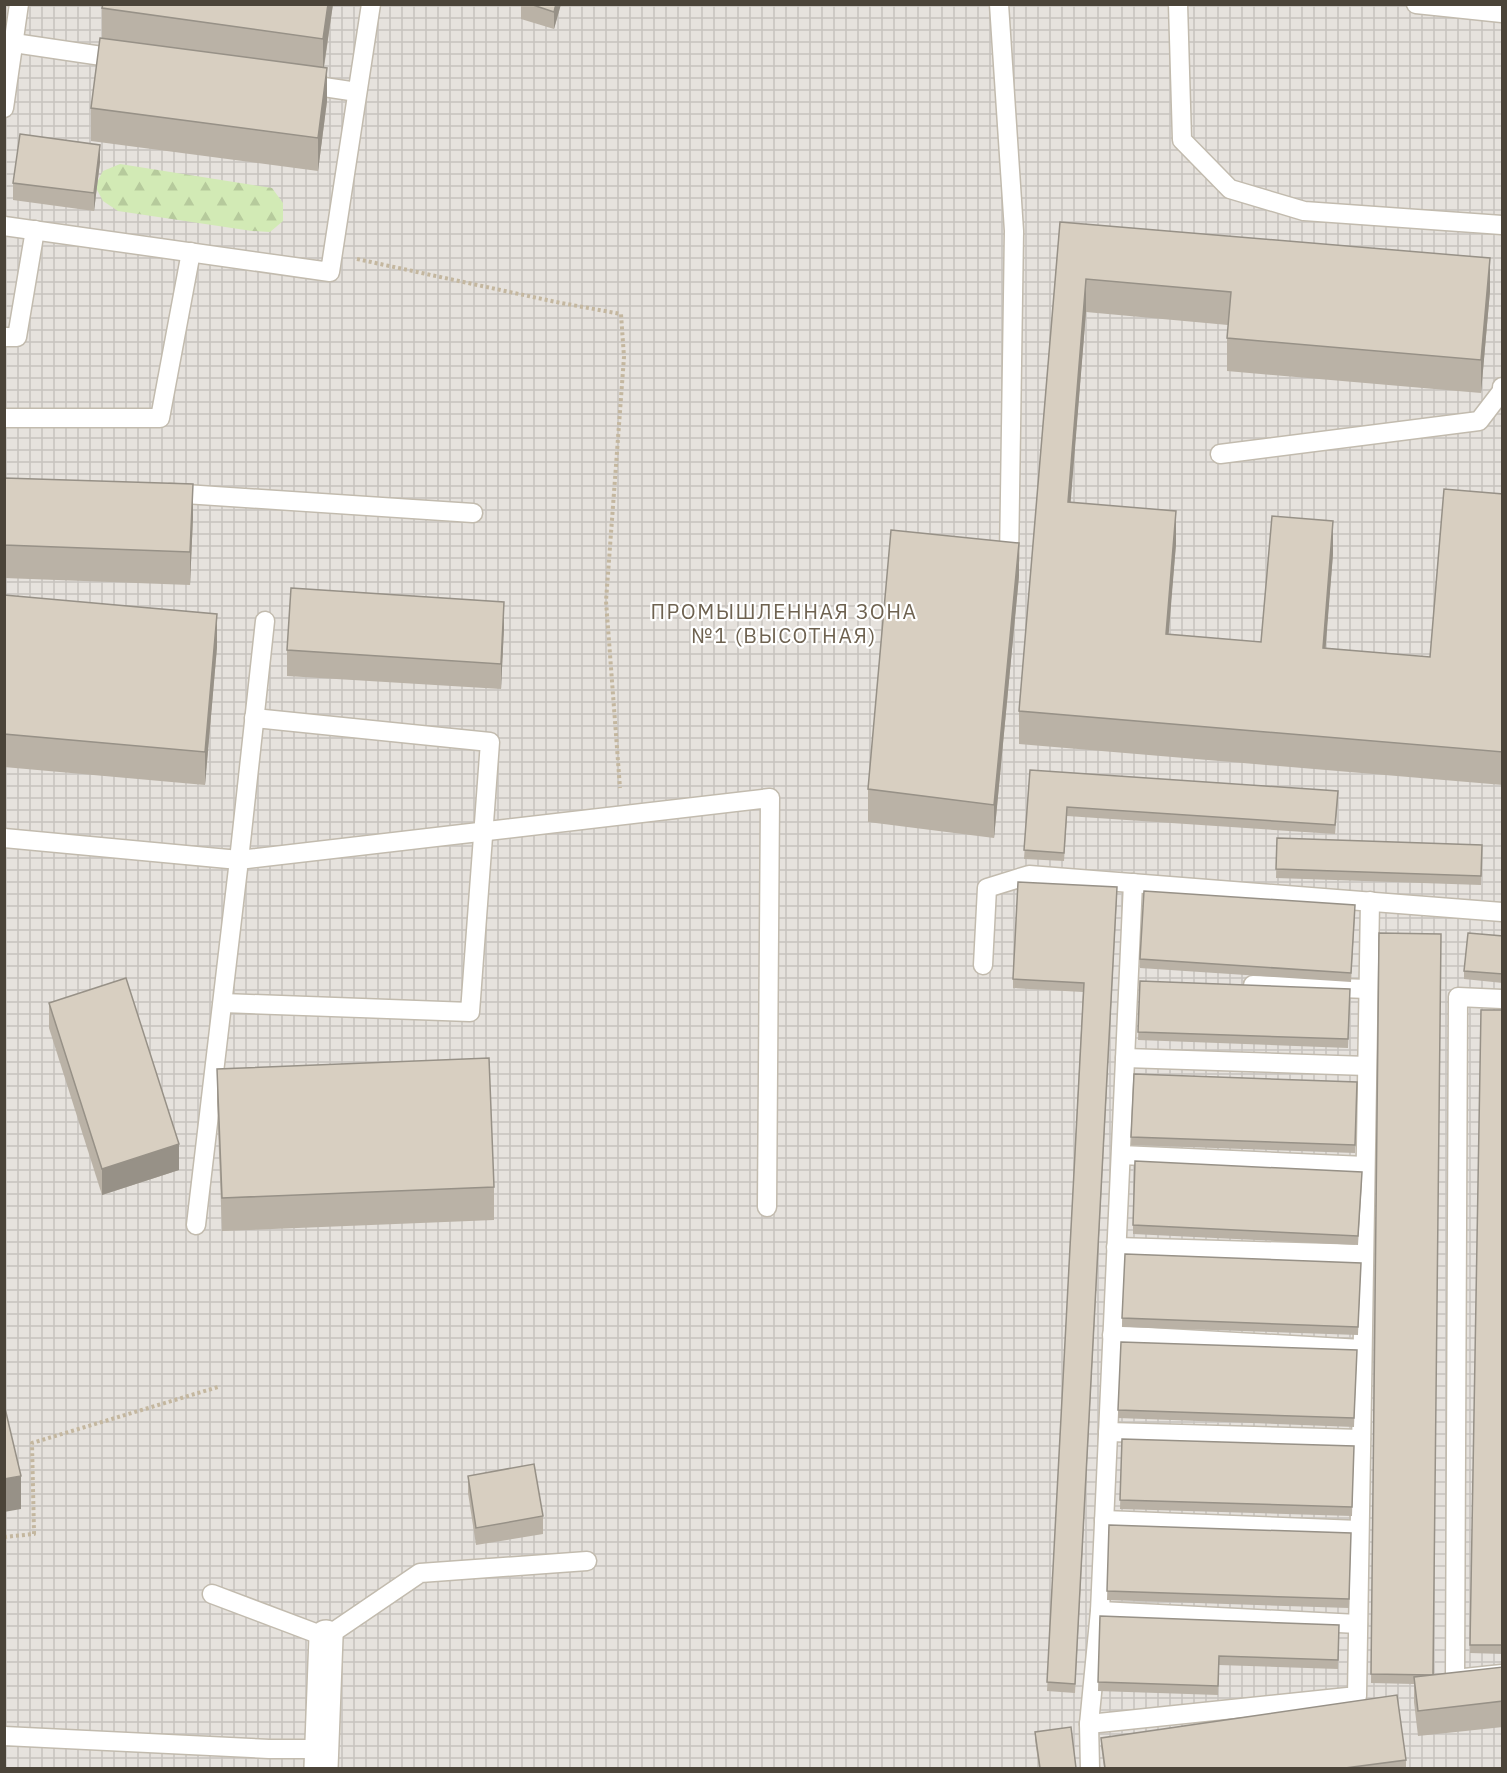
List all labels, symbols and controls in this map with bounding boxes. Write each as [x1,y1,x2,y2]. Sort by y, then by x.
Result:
district label: ПРОМЫШЛЕННАЯ ЗОНА №1 (ВЫСОТНАЯ) [651,597,917,649]

